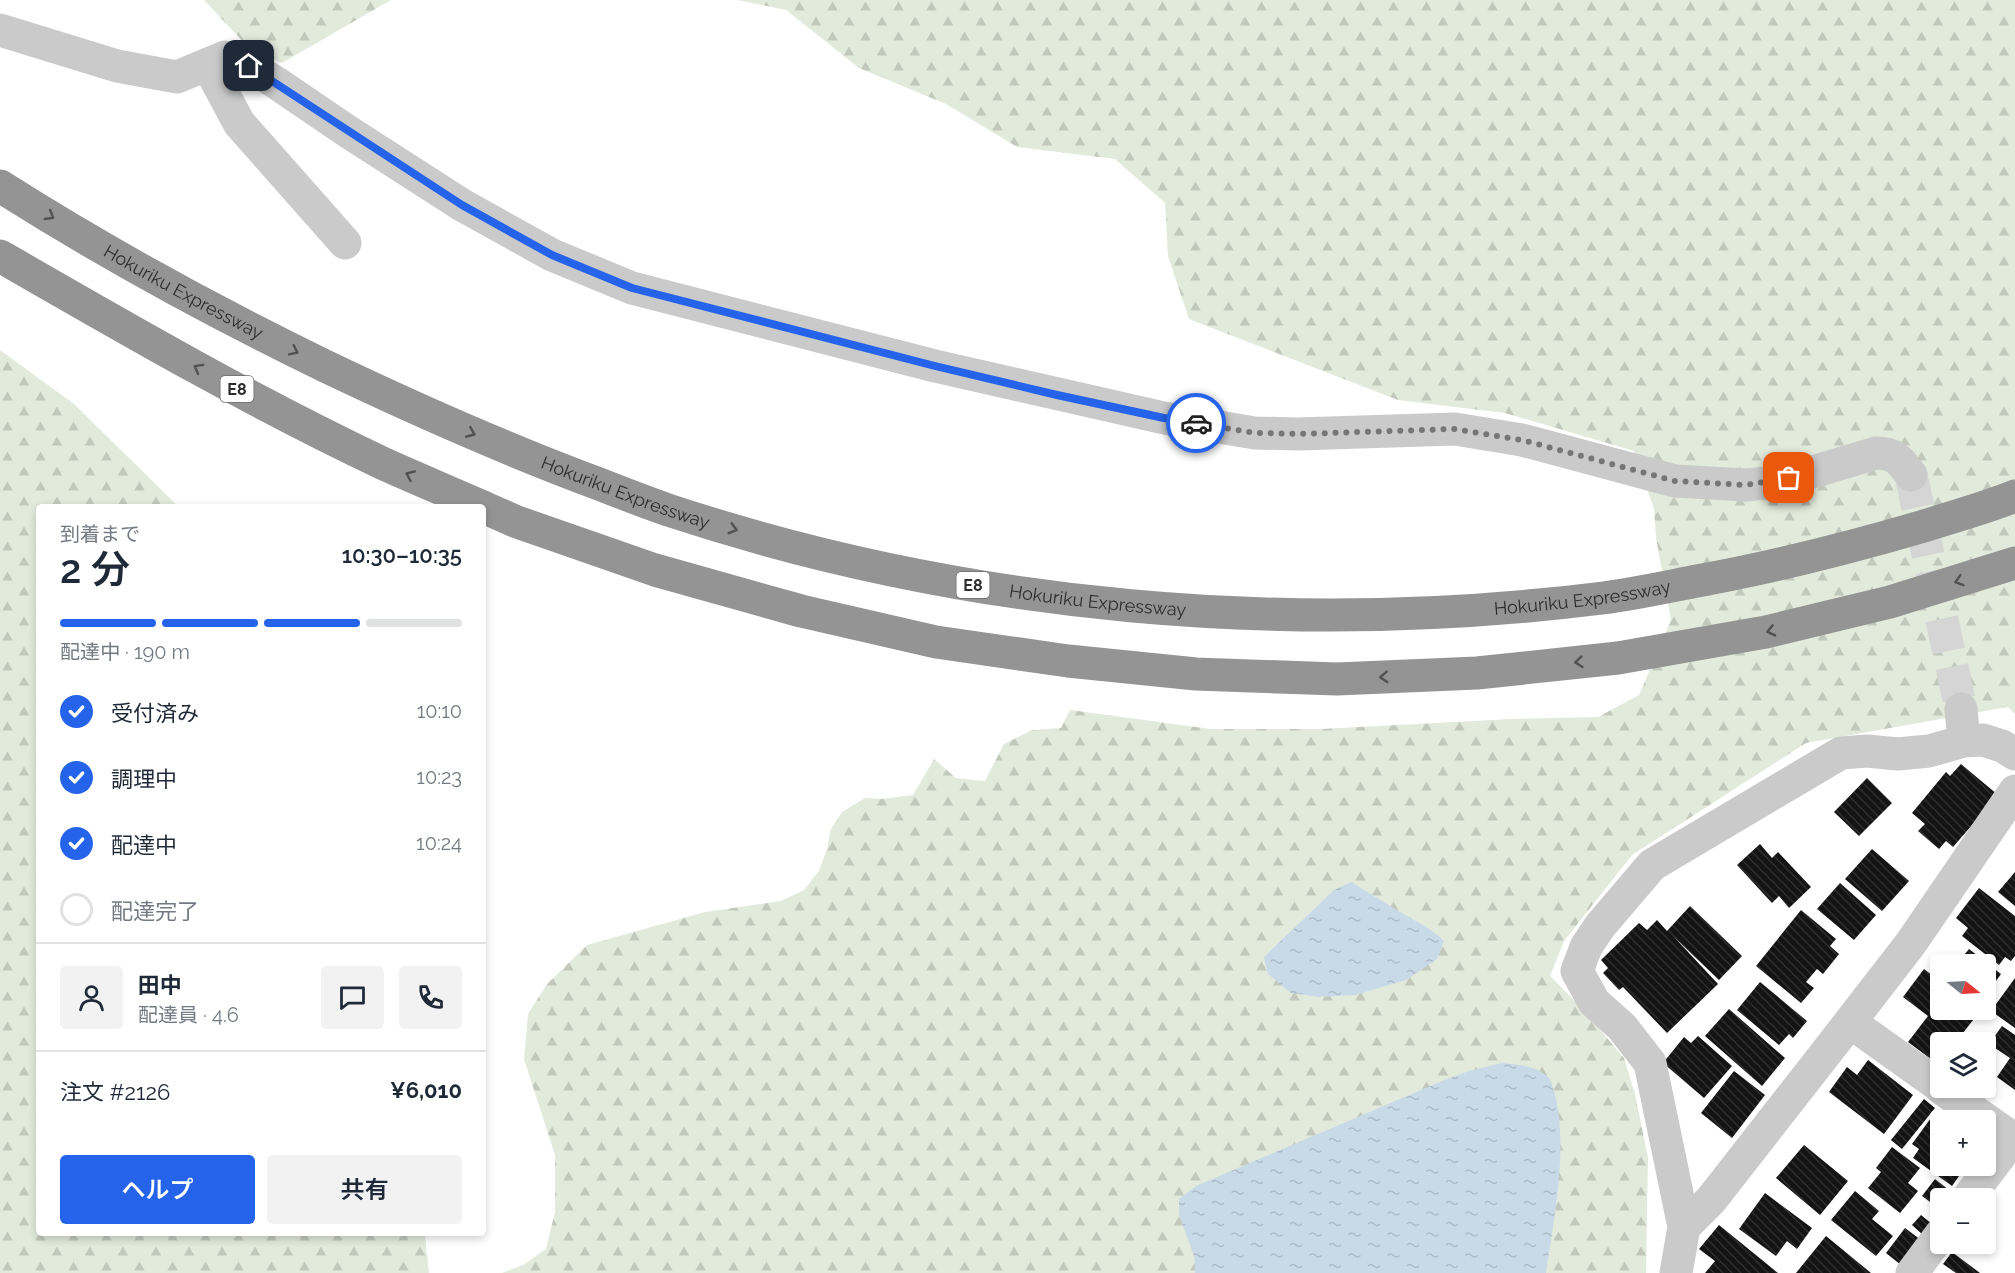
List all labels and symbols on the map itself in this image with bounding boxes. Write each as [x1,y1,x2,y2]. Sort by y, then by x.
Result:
pin [223,40,274,91]
one-way arrow [44,208,54,220]
street label: Hokuriku Expressway [100,240,267,343]
one-way arrow [288,343,299,355]
one-way arrow [194,364,205,375]
road number: E8 [220,376,254,402]
courier [1166,393,1226,453]
one-way arrow [465,426,476,438]
street label: Hokuriku Expressway [538,452,713,533]
pin [1763,452,1814,503]
one-way arrow [405,470,416,482]
one-way arrow [727,522,738,534]
road number: E8 [956,572,990,598]
one-way arrow [1954,574,1965,586]
street label: Hokuriku Expressway [1493,575,1673,619]
street label: Hokuriku Expressway [1008,580,1187,620]
one-way arrow [1766,623,1776,636]
one-way arrow [1574,655,1583,668]
one-way arrow [1380,670,1389,683]
north arrow [1930,954,1996,1020]

